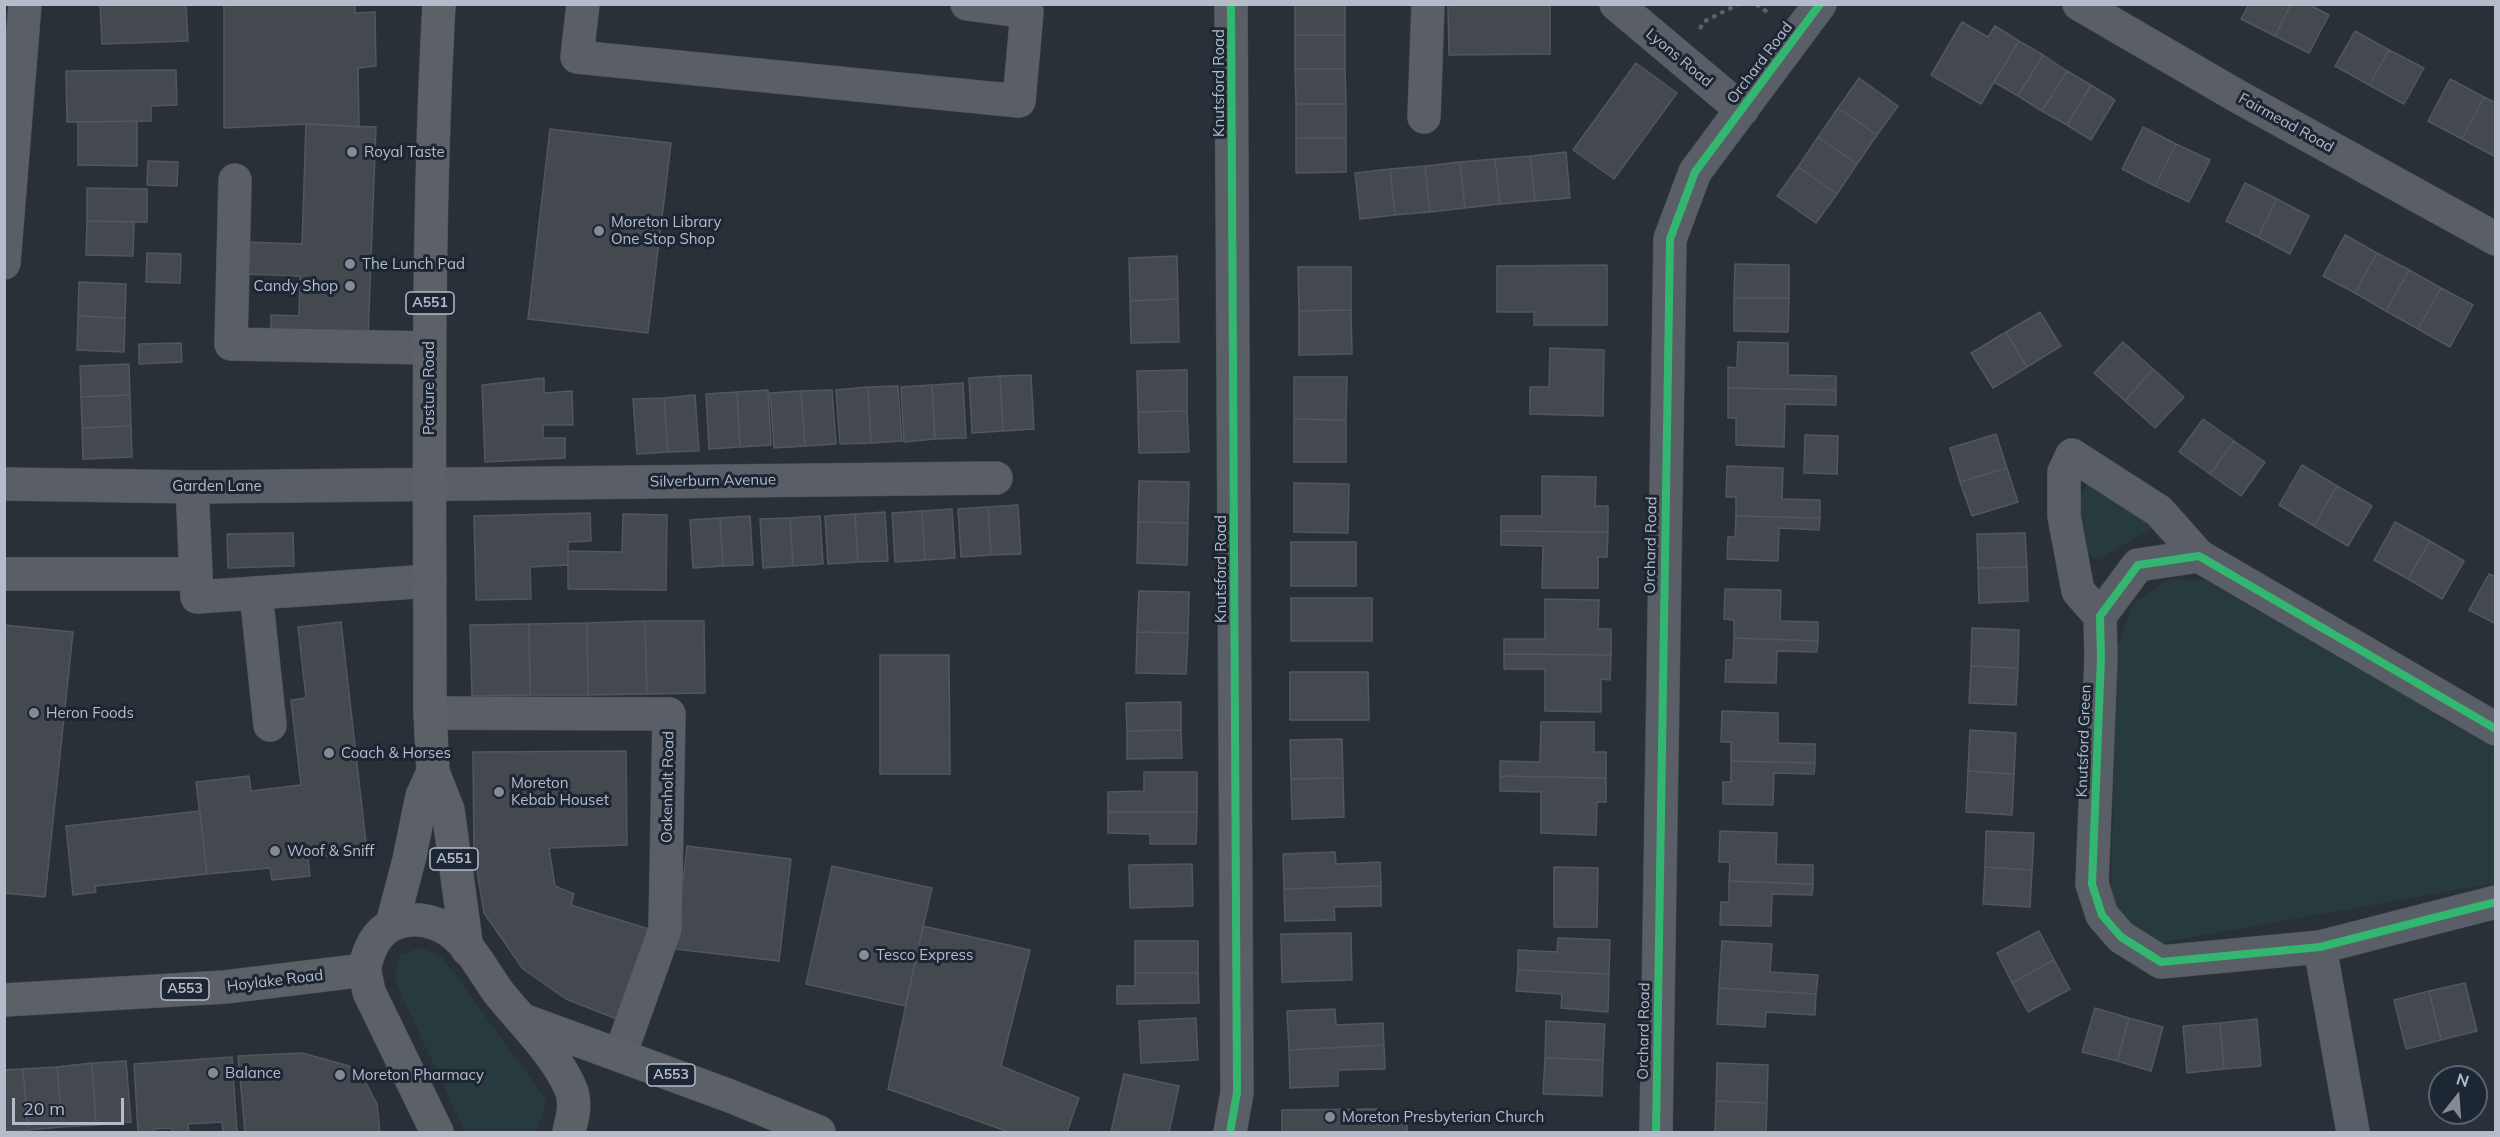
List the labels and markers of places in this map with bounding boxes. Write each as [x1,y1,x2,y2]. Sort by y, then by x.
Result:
place label: Royal Taste [364,143,445,161]
marker: Royal Taste [345,145,359,159]
place label: Moreton Library One Stop Shop [611,213,721,248]
marker: Moreton Library One Stop Shop [592,224,606,238]
place label: The Lunch Pad [362,255,465,273]
marker: The Lunch Pad [343,257,357,271]
place label: Candy Shop [254,277,338,295]
marker: Candy Shop [343,279,357,293]
place label: Heron Foods [46,704,134,722]
marker: Heron Foods [27,706,41,720]
place label: Coach & Horses [341,744,451,762]
marker: Coach & Horses [322,746,336,760]
place label: Moreton Kebab Houset [511,774,609,809]
marker: Moreton Kebab Houset [492,785,506,799]
place label: Woof & Sniff [287,842,374,860]
marker: Woof & Sniff [268,844,282,858]
place label: Tesco Express [876,946,974,964]
marker: Tesco Express [857,948,871,962]
place label: Balance [225,1064,281,1082]
marker: Balance [206,1066,220,1080]
place label: Moreton Pharmacy [352,1066,484,1084]
marker: Moreton Pharmacy [333,1068,347,1082]
place label: Moreton Presbyterian Church [1342,1108,1544,1126]
marker: Moreton Presbyterian Church [1323,1110,1337,1124]

